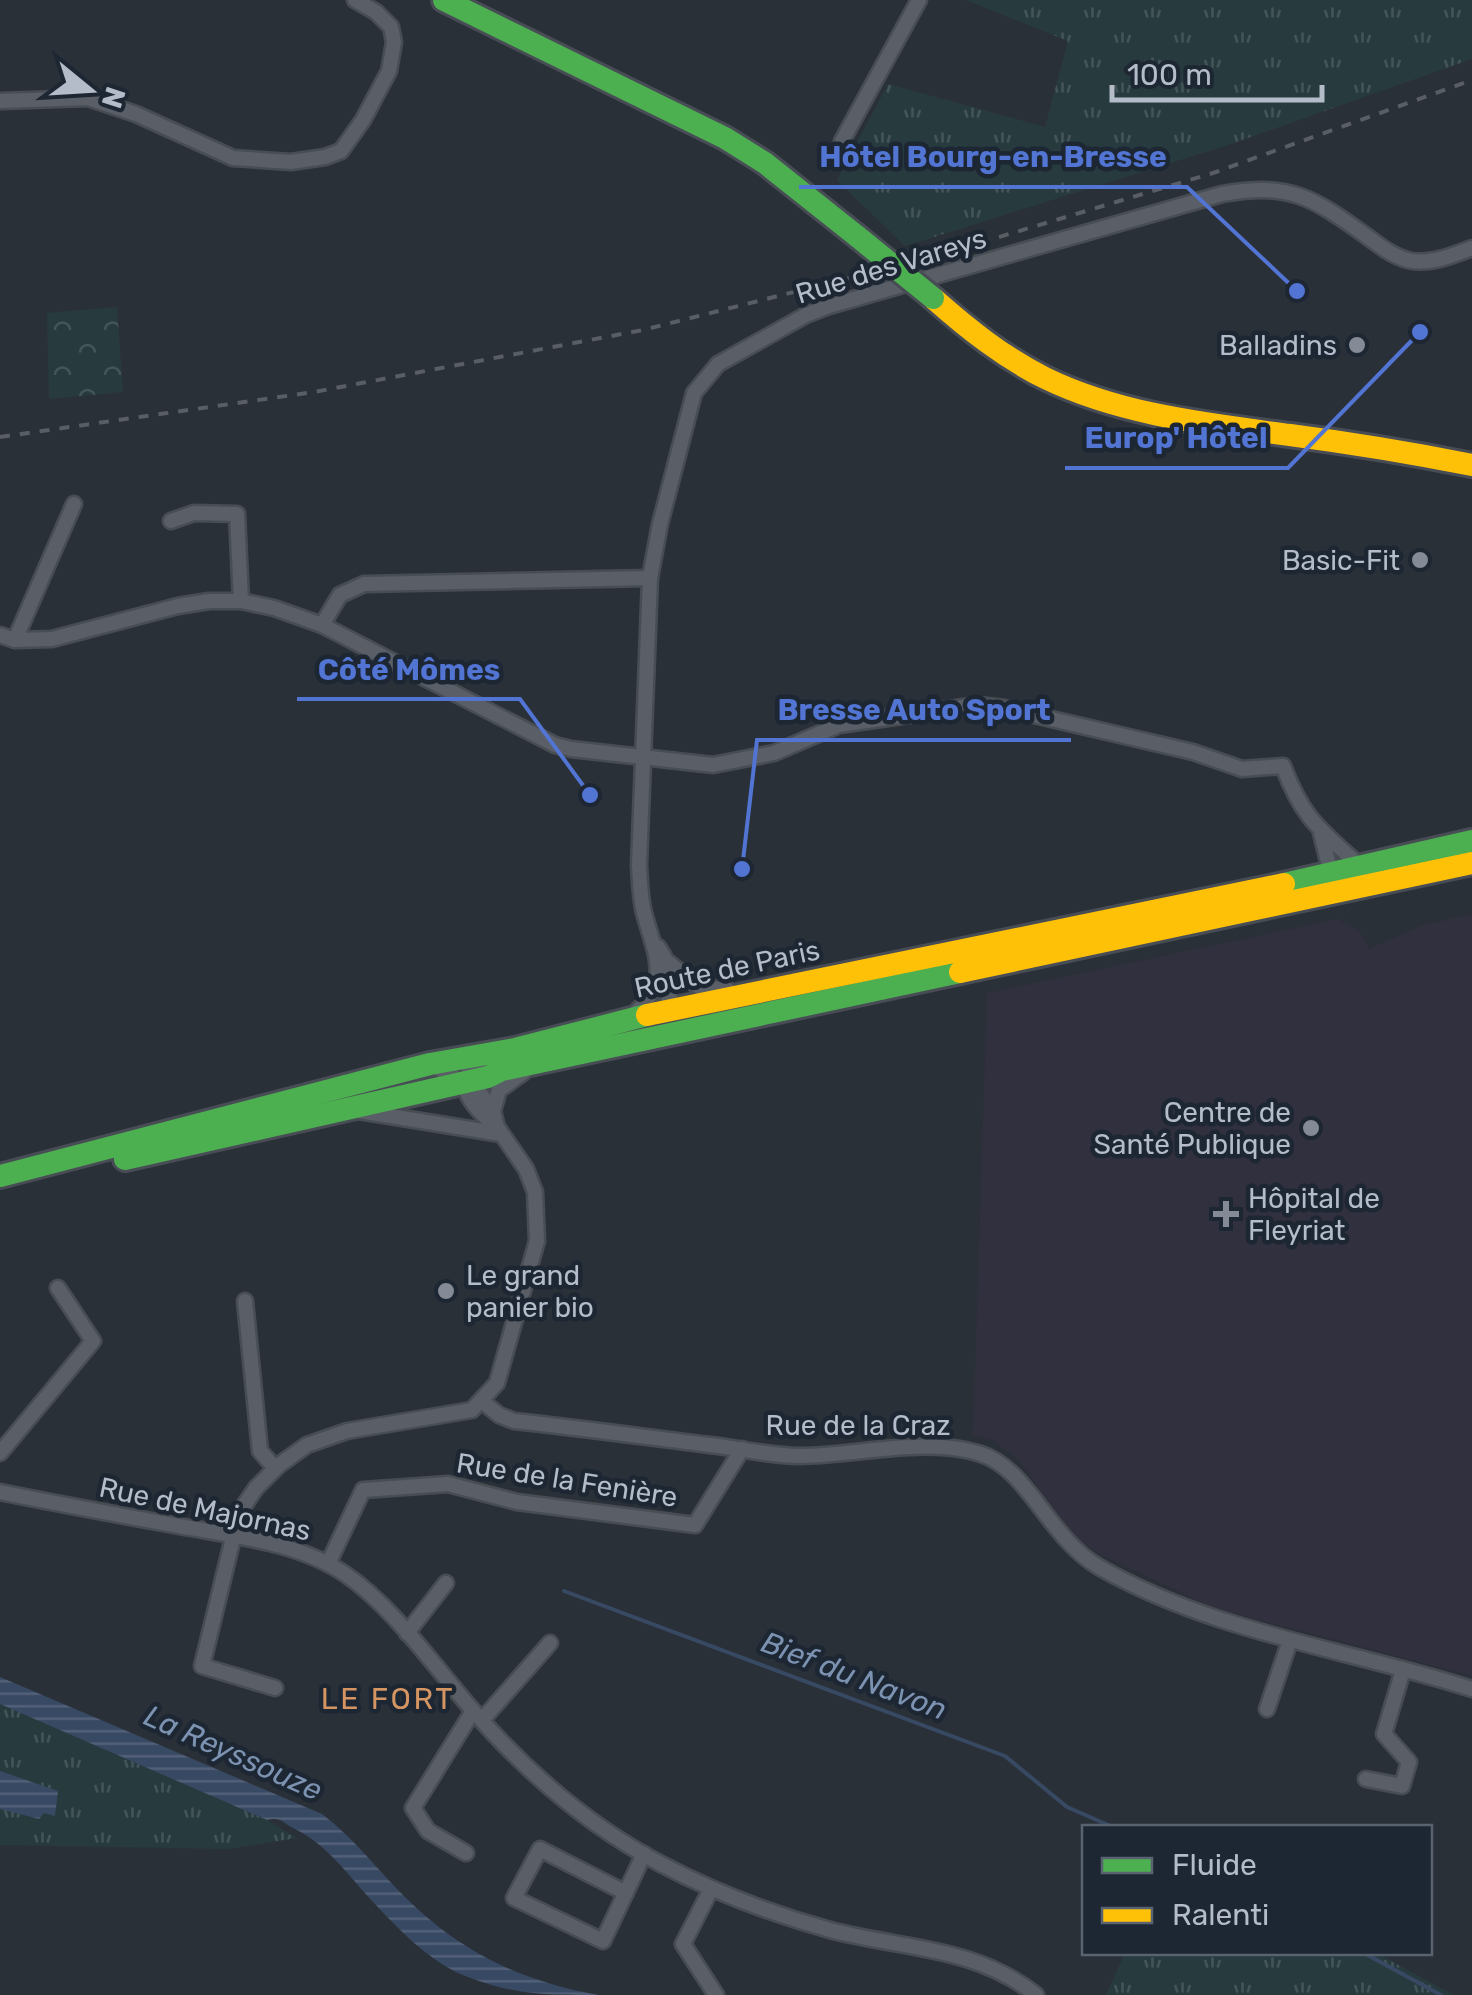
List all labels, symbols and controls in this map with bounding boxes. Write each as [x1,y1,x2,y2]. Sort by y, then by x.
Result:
north arrow [40,40,140,140]
scale bar [1112,40,1322,102]
text: 100 m [1127,57,1212,93]
text: N [94,83,132,112]
callout: Hôtel Bourg-en-Bresse [799,127,1187,187]
text: Hôtel Bourg-en-Bresse [819,139,1167,175]
street label: Rue des Vareys [792,221,990,311]
place label: Balladins [1219,329,1337,362]
marker: Balladins [1346,334,1368,356]
callout: Europ' Hôtel [1065,408,1288,468]
text: Europ' Hôtel [1085,420,1267,456]
place label: Basic-Fit [1282,544,1400,577]
marker: Basic-Fit [1409,549,1431,571]
callout: Côté Mômes [297,639,520,699]
text: Côté Mômes [318,652,500,688]
callout: Bresse Auto Sport [757,680,1071,740]
text: Bresse Auto Sport [777,692,1051,728]
street label: Route de Paris [631,933,823,1005]
place label: Centre de Santé Publique [1094,1096,1291,1161]
marker: Centre de Santé Publique [1300,1117,1322,1139]
place label: Hôpital de Fleyriat [1248,1182,1380,1247]
marker: Hôpital de Fleyriat [1213,1201,1239,1227]
place label: Le grand panier bio [466,1259,594,1324]
marker: Le grand panier bio [435,1280,457,1302]
street label: Rue de la Craz [766,1409,950,1442]
street label: Rue de la Fenière [454,1446,680,1514]
street label: Rue de Majornas [96,1470,314,1548]
water label: Bief du Navon [756,1624,952,1728]
district label: LE FORT [321,1681,455,1717]
water label: La Reyssouze [138,1698,328,1808]
legend [1082,1825,1432,1955]
text: Fluide [1172,1847,1257,1883]
text: Ralenti [1172,1897,1269,1933]

